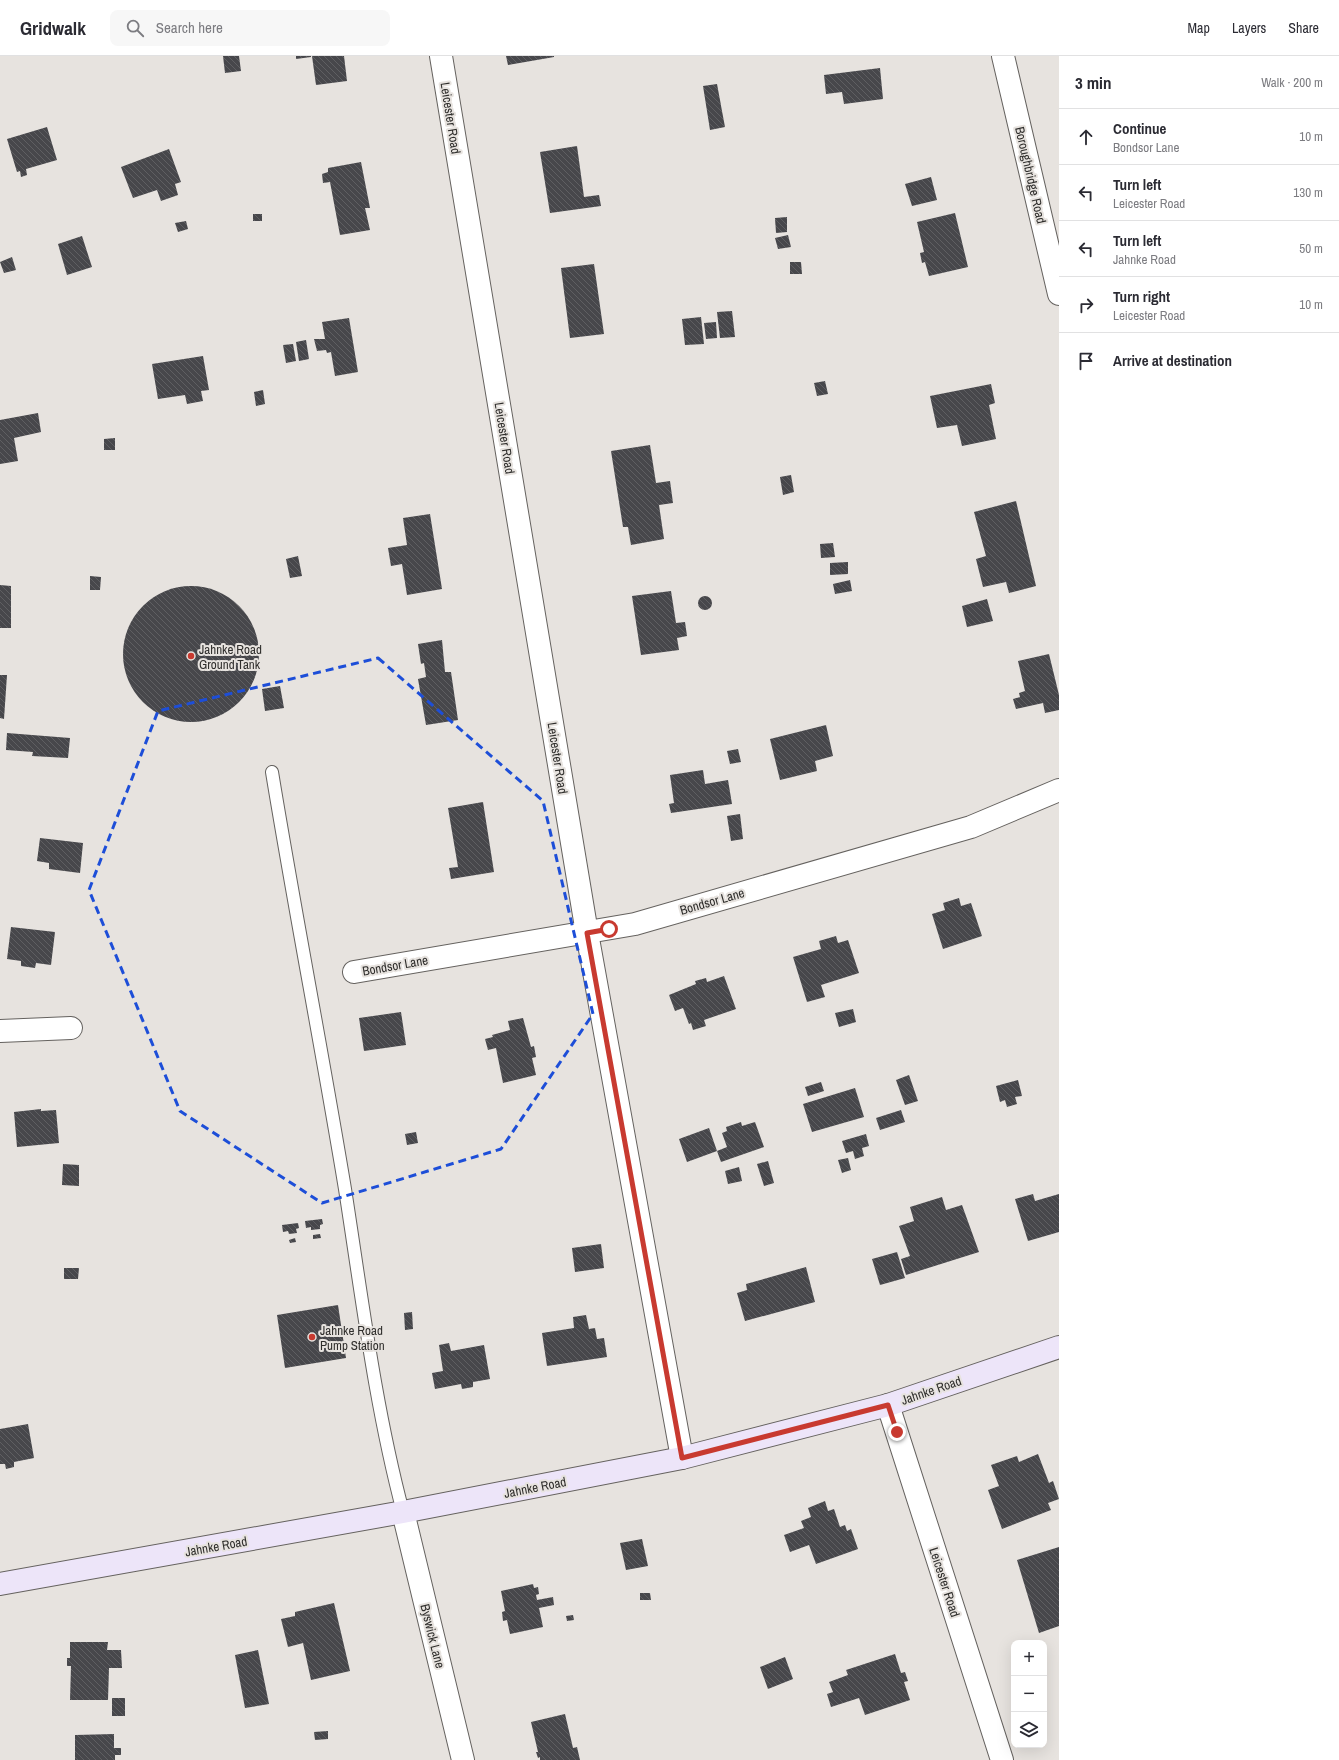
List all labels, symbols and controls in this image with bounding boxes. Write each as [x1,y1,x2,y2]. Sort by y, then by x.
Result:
search box [110,10,390,46]
text: Gridwalk [20,15,86,41]
icon: search [124,17,146,39]
text: Search here [156,17,223,38]
text: Map [1188,19,1210,37]
text: Layers [1232,19,1266,37]
text: Share [1288,19,1319,37]
text: 3 min [1075,71,1111,94]
text: Walk · 200 m [1261,74,1323,91]
street label: Leicester Road [436,81,465,155]
text: Continue [1113,118,1166,139]
street label: Boroughbridge Road [1011,125,1050,225]
icon: ahead [1075,126,1097,148]
text: 10 m [1299,128,1323,145]
text: Bondsor Lane [1113,139,1179,156]
text: Turn left [1113,174,1161,195]
icon: left [1075,182,1097,204]
text: 130 m [1293,184,1323,201]
text: Leicester Road [1113,195,1185,212]
text: Turn left [1113,230,1161,251]
icon: left [1075,238,1097,260]
text: 50 m [1299,240,1323,257]
text: Jahnke Road [1113,251,1176,268]
text: Turn right [1113,286,1170,307]
icon: right [1075,294,1097,316]
text: 10 m [1299,296,1323,313]
text: Leicester Road [1113,307,1185,324]
icon: arrive [1075,350,1097,372]
text: Arrive at destination [1113,350,1232,371]
street label: Leicester Road [490,401,519,475]
place label: Jahnke Road Ground Tank [199,641,262,673]
marker: Jahnke Road Ground Tank [186,651,196,661]
street label: Leicester Road [543,721,572,795]
street label: Bondsor Lane [678,884,746,919]
route start [600,920,618,938]
street label: Bondsor Lane [361,951,429,980]
place label: Jahnke Road Pump Station [320,1322,385,1354]
marker: Jahnke Road Pump Station [307,1332,317,1342]
street label: Jahnke Road [899,1372,964,1409]
route end [888,1423,906,1441]
street label: Jahnke Road [503,1473,568,1502]
street label: Jahnke Road [184,1533,249,1560]
street label: Leicester Road [925,1545,964,1619]
street label: Byswick Lane [416,1602,449,1670]
map controls [1011,1640,1047,1748]
button: + [1011,1640,1047,1676]
button: − [1011,1676,1047,1712]
button: layers [1011,1712,1047,1748]

